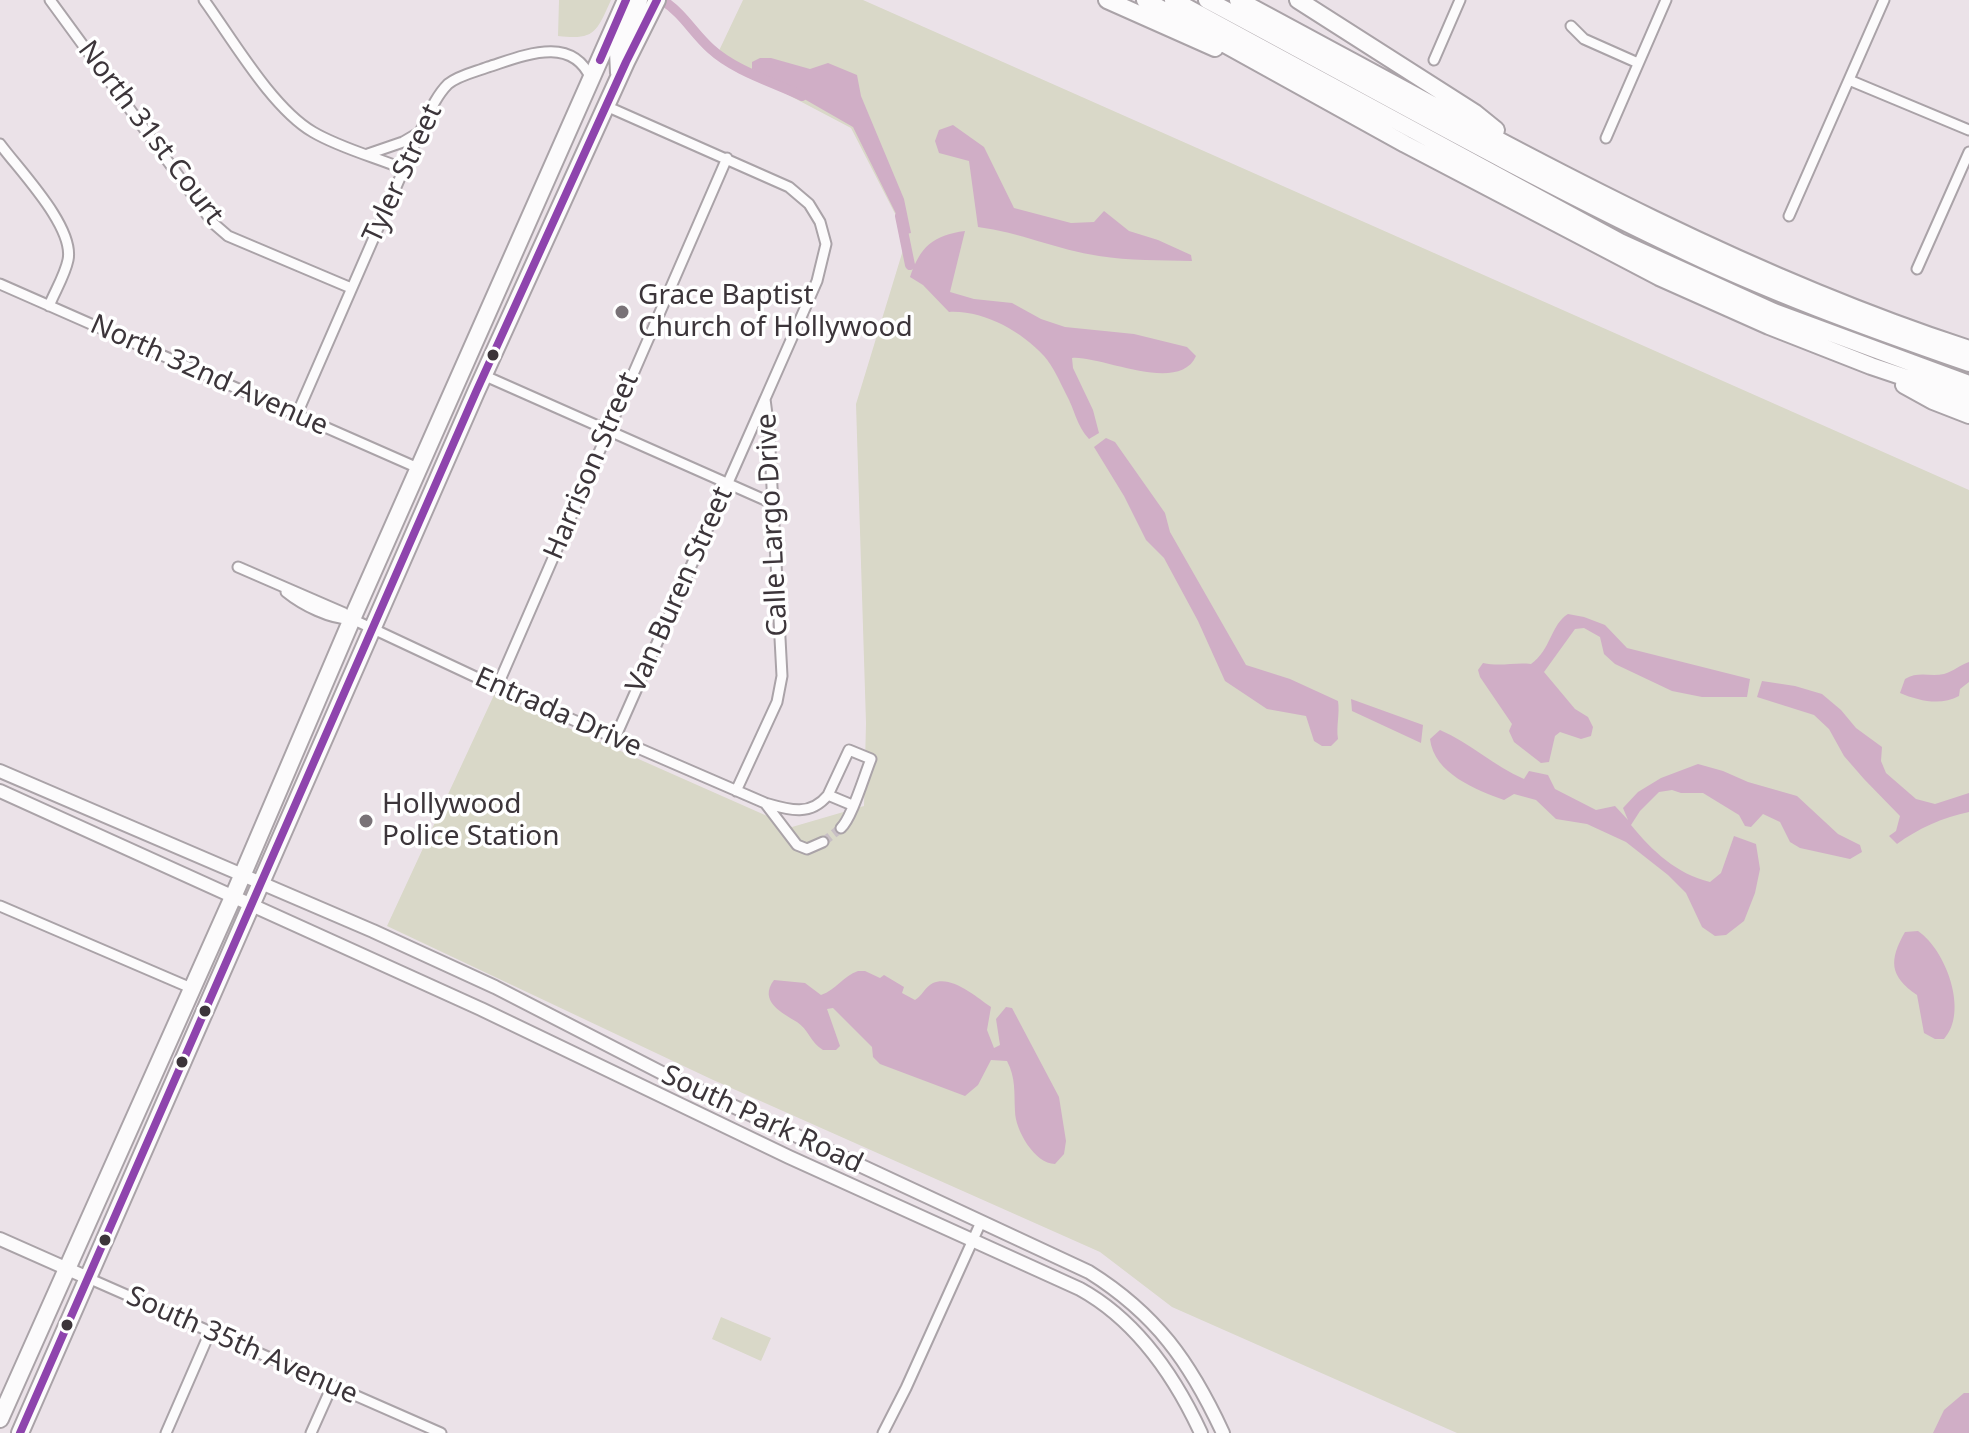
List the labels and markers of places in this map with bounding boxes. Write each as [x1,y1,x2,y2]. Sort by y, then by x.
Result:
place label: Grace Baptist Church of Hollywood [638,279,913,345]
marker: Grace Baptist Church of Hollywood [613,303,631,321]
unlabelled marker [485,347,501,363]
place label: Hollywood Police Station [382,788,560,854]
marker: Hollywood Police Station [357,812,375,830]
unlabelled marker [197,1003,213,1019]
unlabelled marker [174,1054,190,1070]
unlabelled marker [97,1232,113,1248]
unlabelled marker [59,1317,75,1333]

